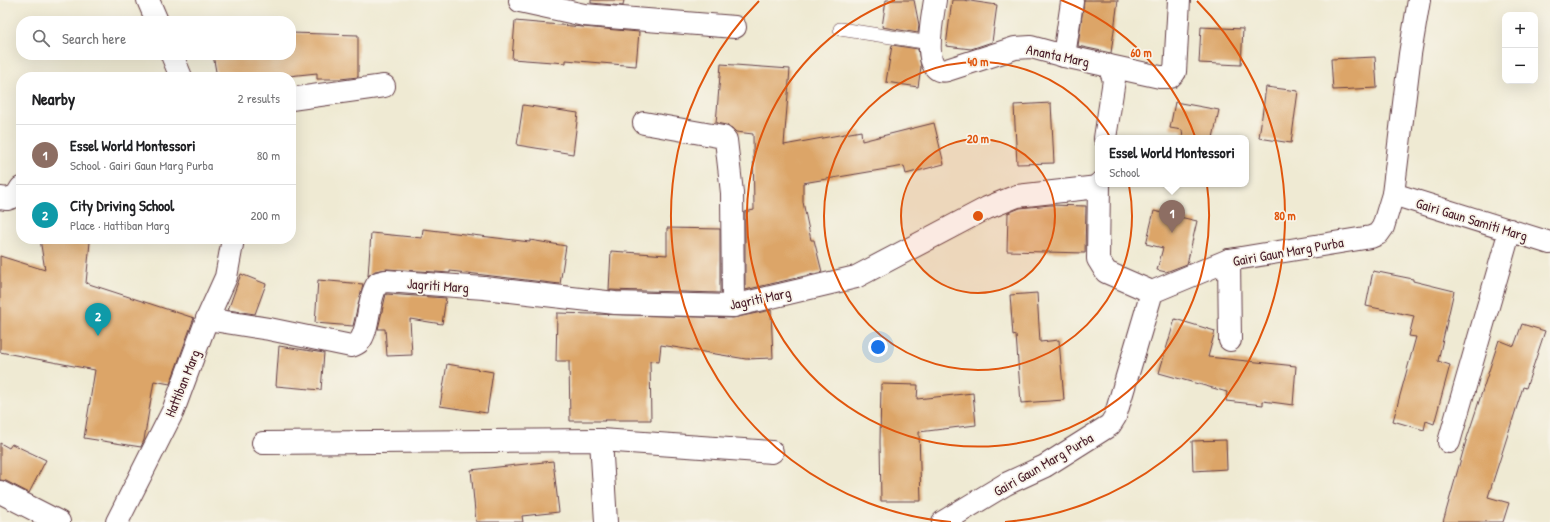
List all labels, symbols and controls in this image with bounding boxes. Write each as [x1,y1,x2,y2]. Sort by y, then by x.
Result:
map controls [1502,12,1538,84]
button: + [1502,12,1538,48]
search box [16,16,296,60]
icon: search [30,27,52,49]
text: Search here [62,28,126,49]
street label: Ananta Marg [1025,39,1091,72]
text: 60 m [1130,44,1152,61]
button: − [1502,48,1538,84]
text: 40 m [968,53,988,70]
text: Nearby [32,87,75,110]
text: 2 results [238,89,280,107]
text: 20 m [967,130,989,147]
text: Essel World Montessori [70,135,196,156]
popup [1095,135,1249,187]
text: Essel World Montessori [1109,142,1235,163]
text: 1 [43,146,47,164]
text: 80 m [257,146,280,164]
text: School · Gairi Gaun Marg Purba [70,156,213,174]
text: School [1109,163,1140,181]
street label: Gairi Gaun Samiti Marg [1414,193,1530,246]
text: City Driving School [70,195,174,216]
pin: 1 [1159,200,1185,233]
text: 2 [42,206,48,224]
text: 200 m [250,206,280,224]
text: 80 m [1274,207,1296,224]
centre of rings [971,209,985,223]
text: Place · Hattiban Marg [70,216,170,234]
street label: Gairi Gaun Marg Purba [1231,232,1346,271]
street label: Jagriti Marg [406,273,470,298]
street label: Jagriti Marg [728,282,793,315]
pin: 2 [85,303,111,336]
your location [868,337,888,357]
street label: Hattiban Marg [160,346,205,420]
street label: Gairi Gaun Marg Purba [990,427,1097,501]

